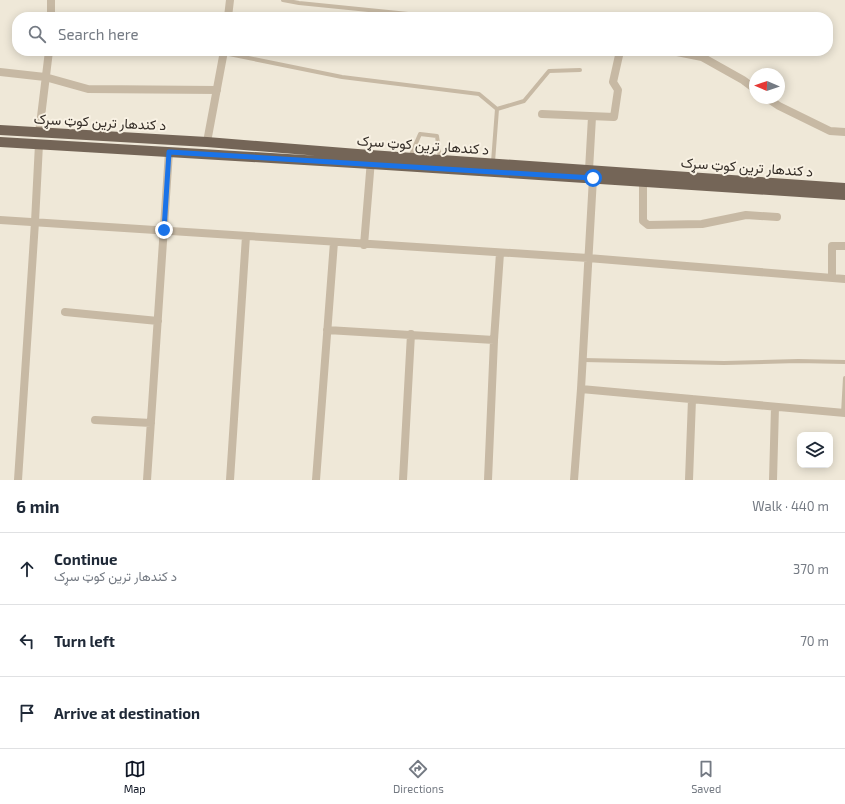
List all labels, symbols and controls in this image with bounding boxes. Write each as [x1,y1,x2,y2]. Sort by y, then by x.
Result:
search box [12,12,833,56]
icon: search [26,23,48,45]
text: Search here [58,25,139,43]
north arrow [749,68,785,104]
street label: د کندهار ترين کوټ سړک [33,110,167,135]
street label: د کندهار ترين کوټ سړک [356,131,490,160]
street label: د کندهار ترين کوټ سړک [680,153,814,182]
route start [584,169,602,187]
route end [155,221,173,239]
map controls [797,432,833,468]
button: layers [797,432,833,468]
text: 6 min [16,496,60,516]
text: Walk · 440 m [752,498,829,514]
text: Continue [54,550,117,568]
icon: ahead [16,558,38,580]
text: 370 m [793,561,829,577]
text: د کندهار ترين کوټ سړک [54,568,177,584]
icon: left [16,630,38,652]
text: Turn left [54,632,115,650]
text: 70 m [800,633,829,649]
icon: arrive [16,702,38,724]
text: Arrive at destination [54,704,200,722]
tab: Map [124,758,146,795]
tab: Directions [393,758,444,795]
tab: Saved [691,758,721,795]

